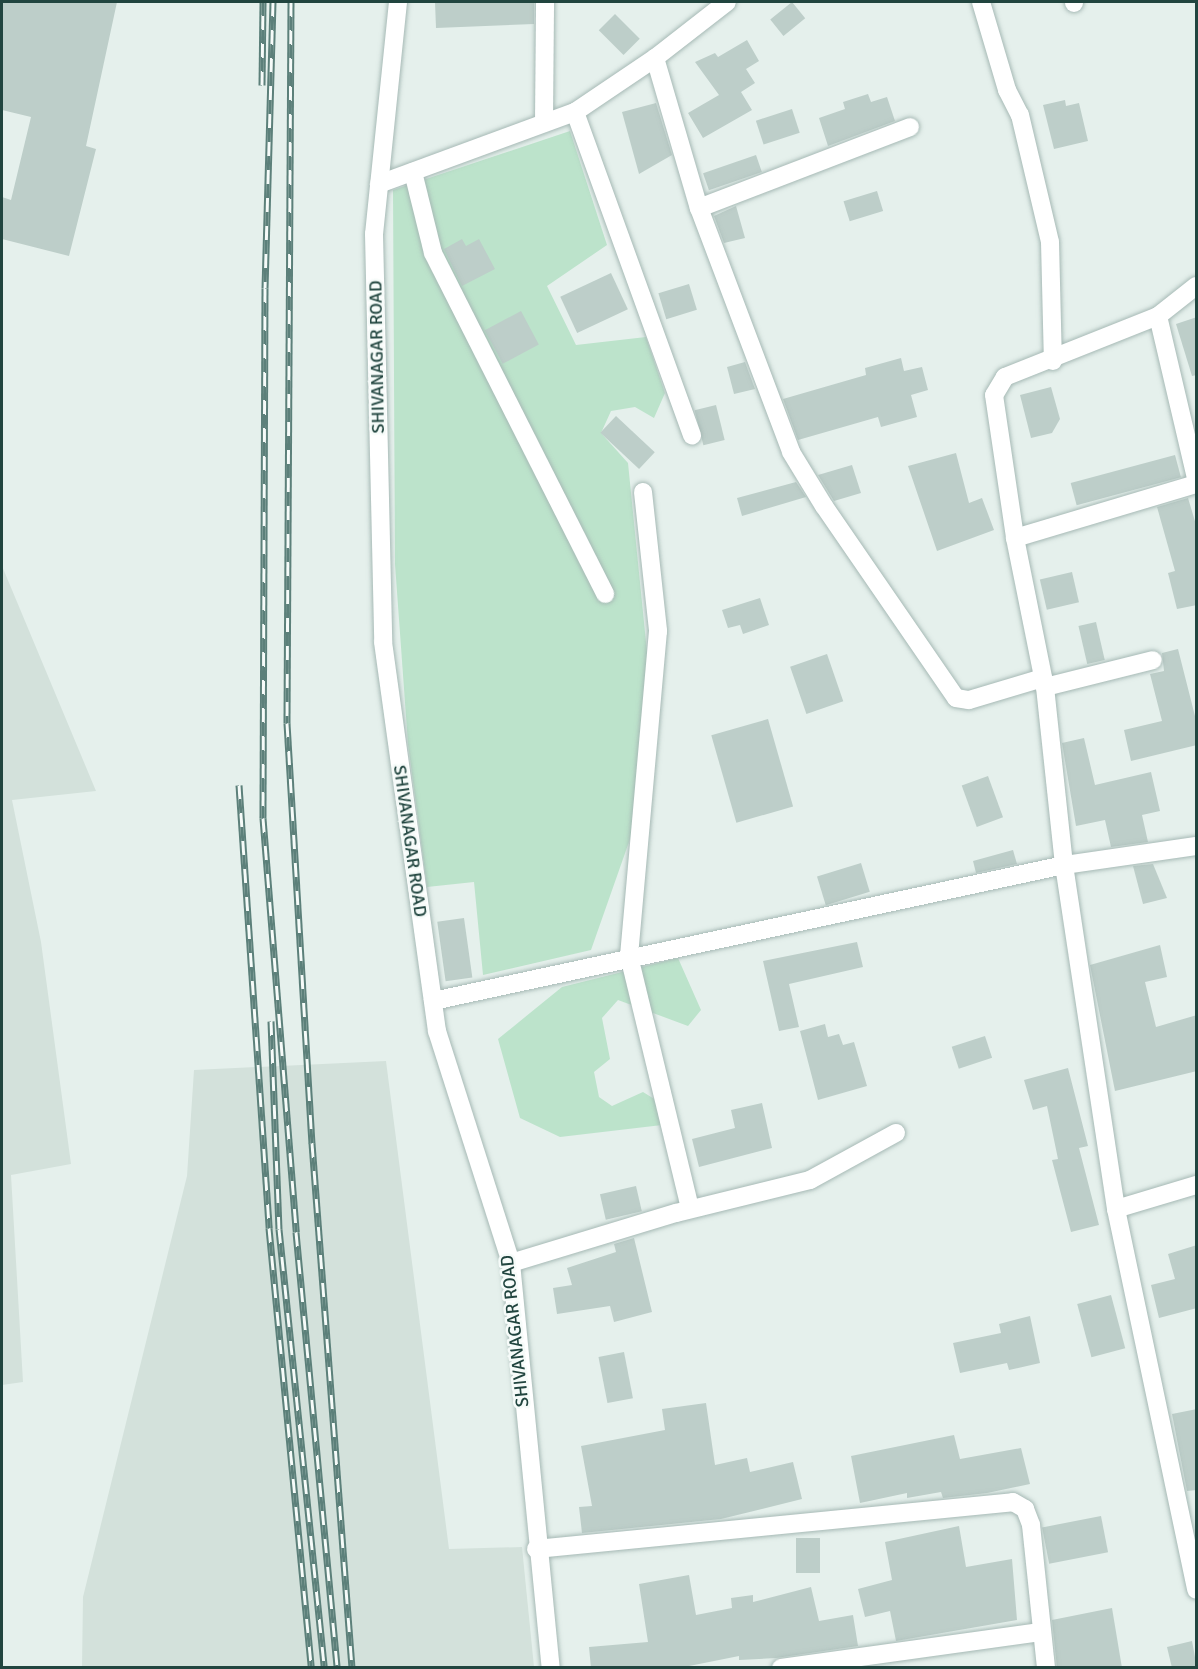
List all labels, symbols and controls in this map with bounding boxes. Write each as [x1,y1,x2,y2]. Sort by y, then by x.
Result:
street label: SHIVANAGAR ROAD [365,280,389,434]
street label: SHIVANAGAR ROAD [389,764,431,918]
street label: SHIVANAGAR ROAD [496,1254,534,1408]

